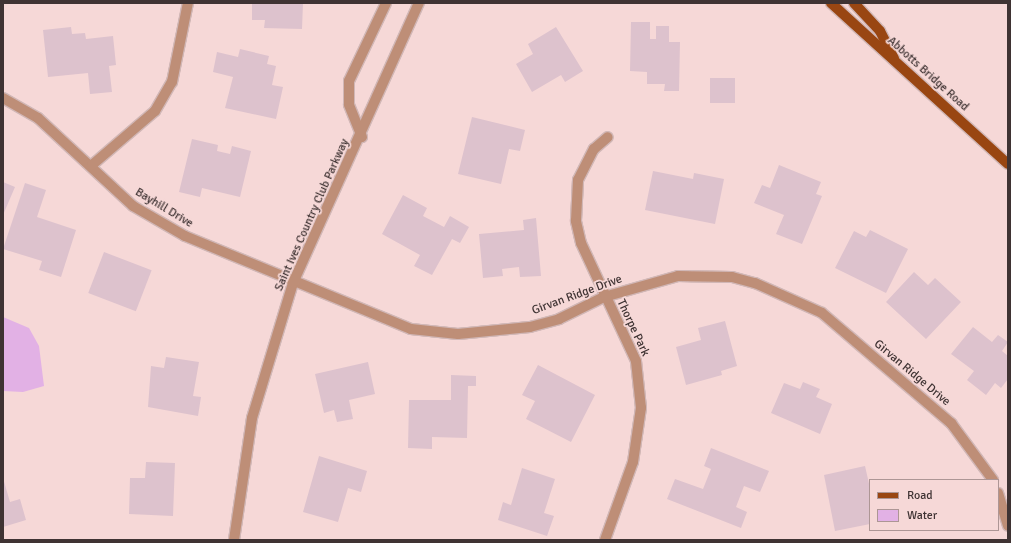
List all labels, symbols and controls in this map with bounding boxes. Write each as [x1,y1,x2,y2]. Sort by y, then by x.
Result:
street label: Abbotts Bridge Road [884,34,972,114]
street label: Saint Ives Country Club Parkway [272,137,352,293]
street label: Bayhill Drive [132,185,196,231]
street label: Girvan Ridge Drive [530,272,624,318]
street label: Thorpe Park [614,297,652,359]
street label: Girvan Ridge Drive [871,337,953,409]
legend [869,479,999,531]
text: Road [907,488,933,503]
text: Water [907,508,937,523]

